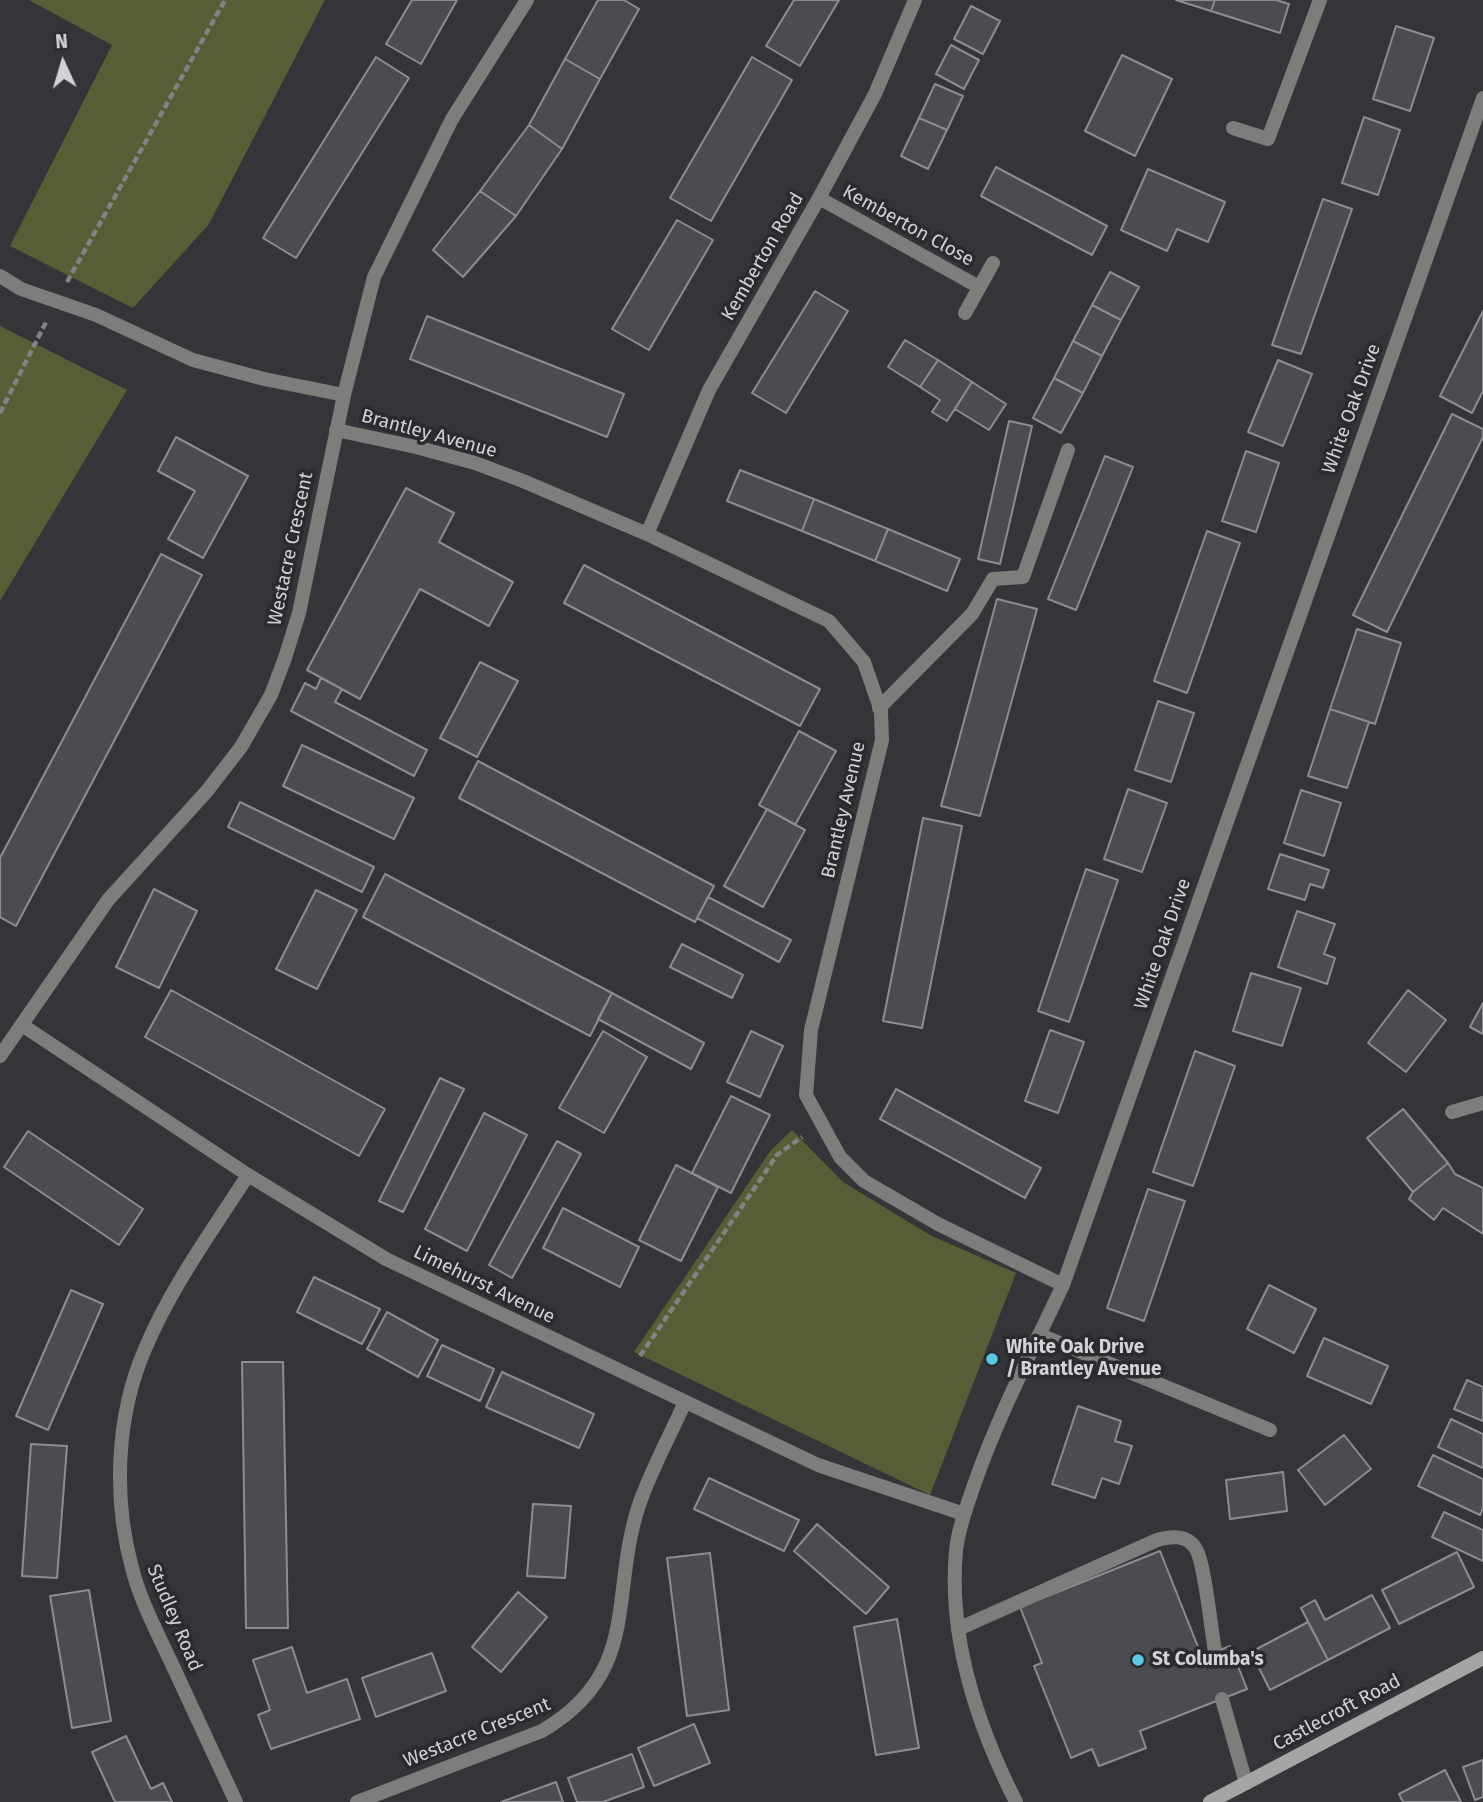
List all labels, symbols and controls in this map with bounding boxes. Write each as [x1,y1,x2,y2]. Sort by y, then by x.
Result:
north arrow [28,28,98,98]
text: N [54,30,69,53]
street label: Kemberton Close [838,180,978,272]
street label: Kemberton Road [717,189,809,325]
street label: White Oak Drive [1318,341,1386,477]
street label: Brantley Avenue [359,405,499,463]
street label: Westacre Crescent [264,470,318,628]
street label: Brantley Avenue [817,739,871,881]
street label: White Oak Drive [1130,876,1196,1012]
street label: Limehurst Avenue [410,1241,558,1329]
place label: White Oak Drive / Brantley Avenue [1006,1337,1161,1381]
marker: White Oak Drive / Brantley Avenue [984,1351,1000,1367]
street label: Studley Road [141,1561,207,1675]
place label: St Columba's [1152,1649,1264,1671]
marker: St Columba's [1130,1652,1146,1668]
street label: Castlecroft Road [1269,1670,1405,1756]
street label: Westacre Crescent [400,1693,554,1773]

